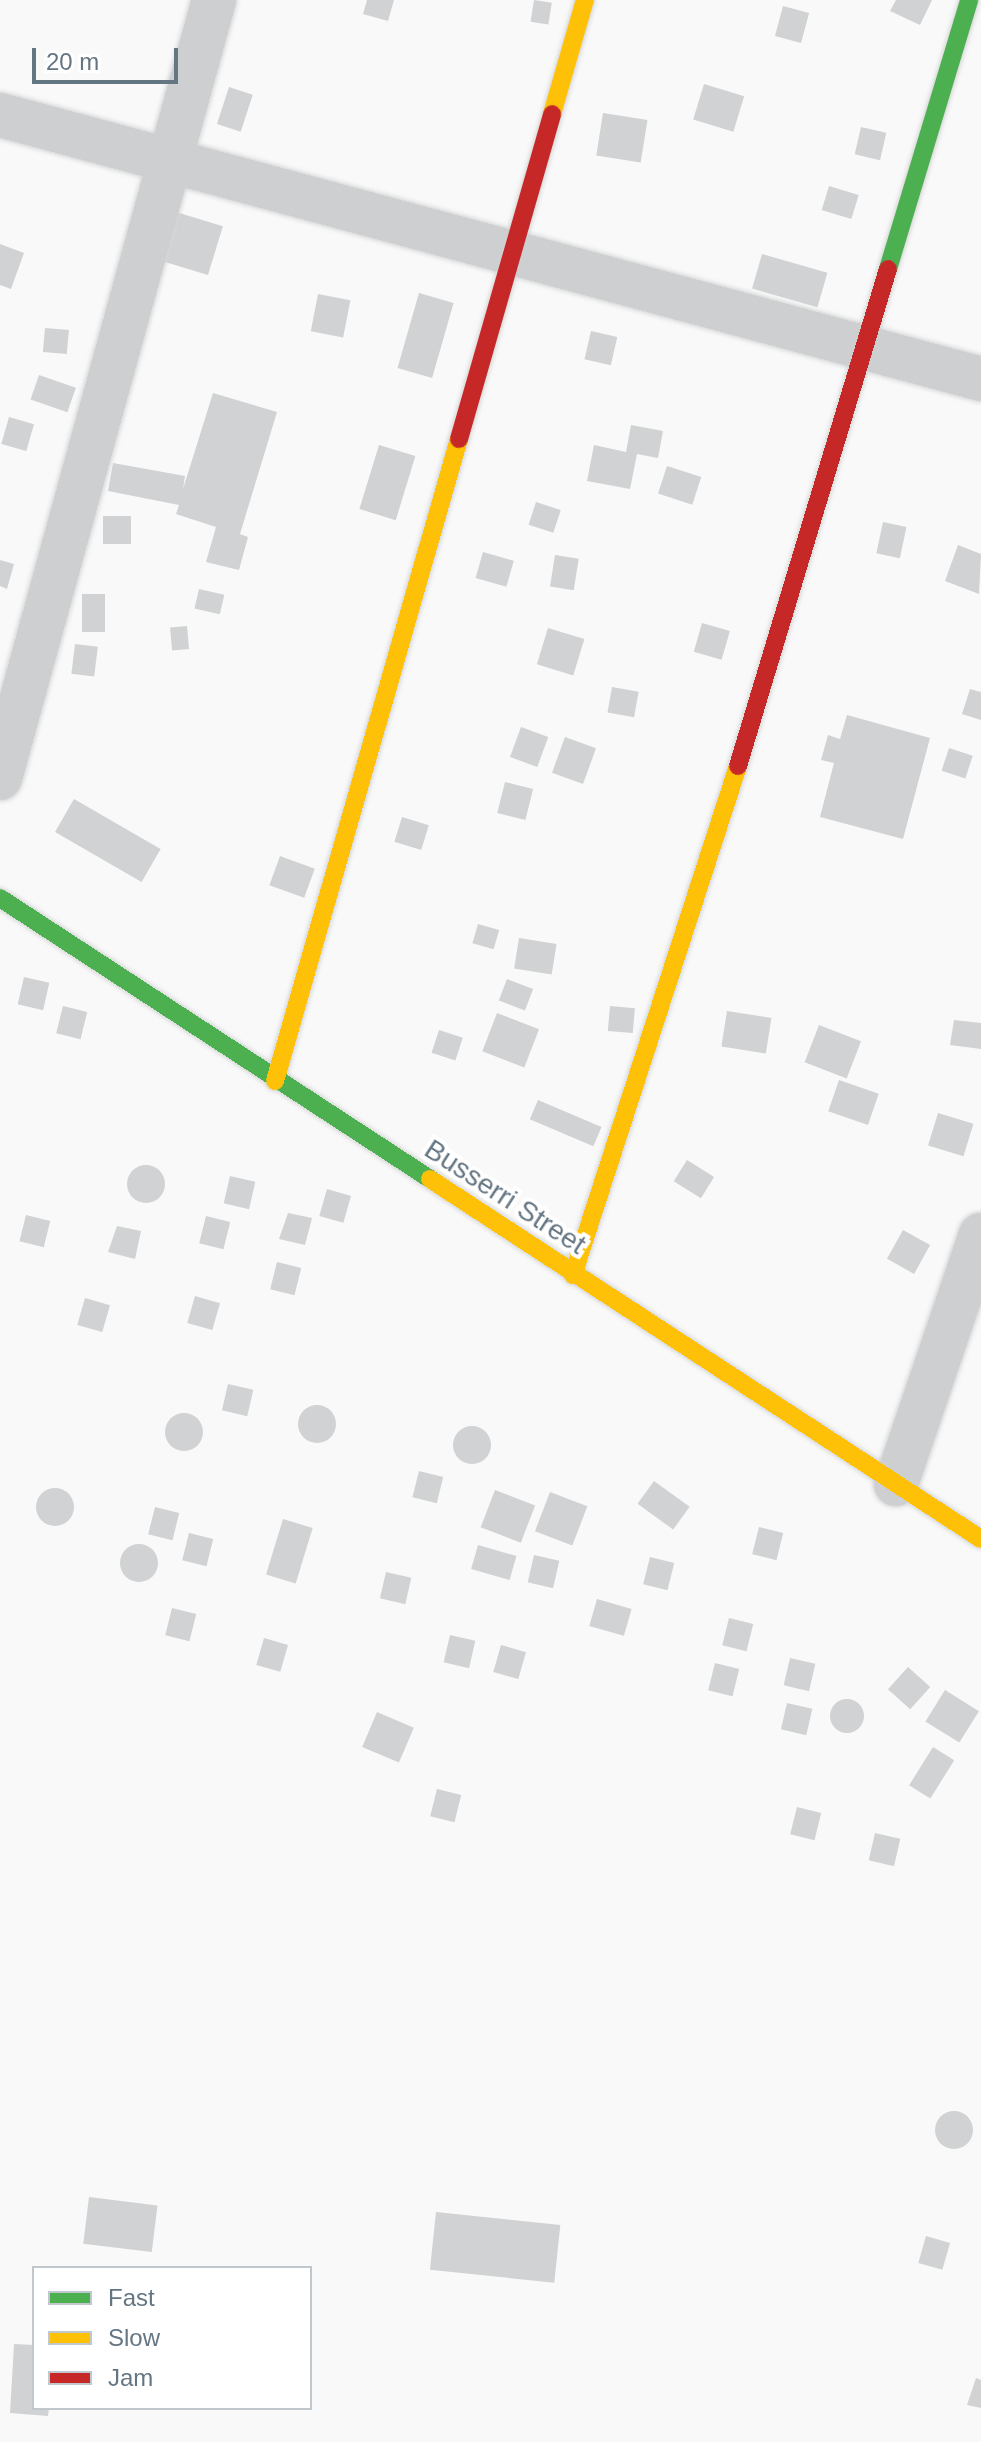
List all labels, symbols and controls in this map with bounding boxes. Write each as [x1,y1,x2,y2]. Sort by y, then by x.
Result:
scale bar [36,32,182,82]
text: 20 m [46,48,99,75]
street label: Busserri Street [418,1132,592,1262]
legend [32,2266,312,2410]
text: Fast [108,2284,155,2311]
text: Slow [108,2324,160,2351]
text: Jam [108,2364,153,2391]

